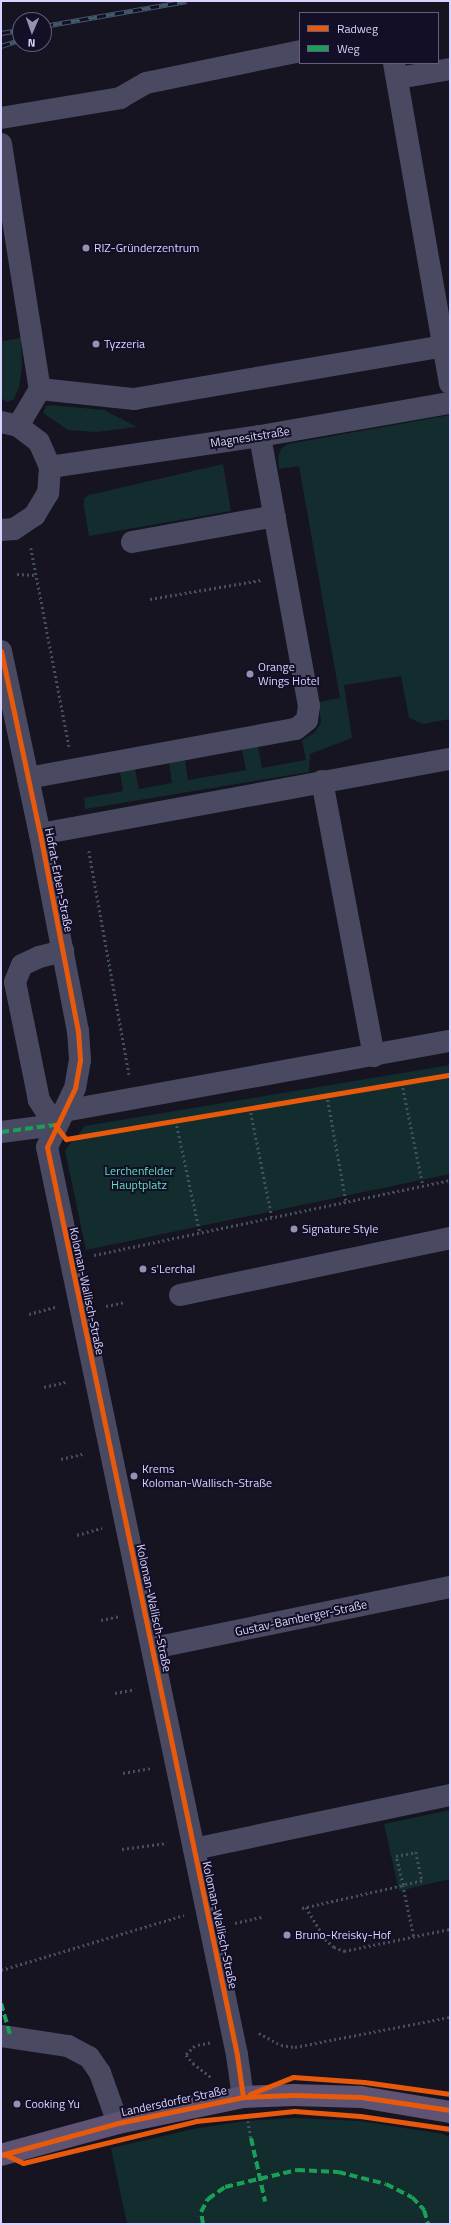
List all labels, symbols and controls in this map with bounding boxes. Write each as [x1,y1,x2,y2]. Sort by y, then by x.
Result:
north arrow [12,12,52,52]
legend [299,12,439,64]
text: Radweg [337,19,378,38]
text: N [28,35,36,51]
text: Weg [337,39,360,58]
place label: RIZ-Gründerzentrum [94,241,199,255]
marker: RIZ-Gründerzentrum [81,243,91,253]
place label: Tyzzeria [104,337,145,351]
marker: Tyzzeria [91,339,101,349]
street label: Magnesitstraße [209,424,291,450]
place label: Orange Wings Hotel [258,660,319,688]
marker: Orange Wings Hotel [245,669,255,679]
street label: Hofrat-Erben-Straße [42,827,76,933]
park label: Lerchenfelder Hauptplatz [104,1164,174,1192]
place label: Signature Style [302,1222,378,1236]
marker: Signature Style [289,1224,299,1234]
street label: Koloman-Wallisch-Straße [66,1226,108,1356]
place label: s'Lerchal [151,1262,195,1276]
marker: s'Lerchal [138,1264,148,1274]
place label: Krems Koloman-Wallisch-Straße [142,1462,272,1490]
marker: Krems Koloman-Wallisch-Straße [129,1471,139,1481]
street label: Koloman-Wallisch-Straße [133,1543,175,1673]
street label: Gustav-Bamberger-Straße [234,1597,368,1639]
street label: Koloman-Wallisch-Straße [199,1860,241,1990]
place label: Bruno-Kreisky-Hof [295,1928,391,1942]
marker: Bruno-Kreisky-Hof [282,1930,292,1940]
street label: Landersdorfer Straße [120,2083,228,2119]
place label: Cooking Yu [25,2097,80,2111]
marker: Cooking Yu [12,2099,22,2109]

